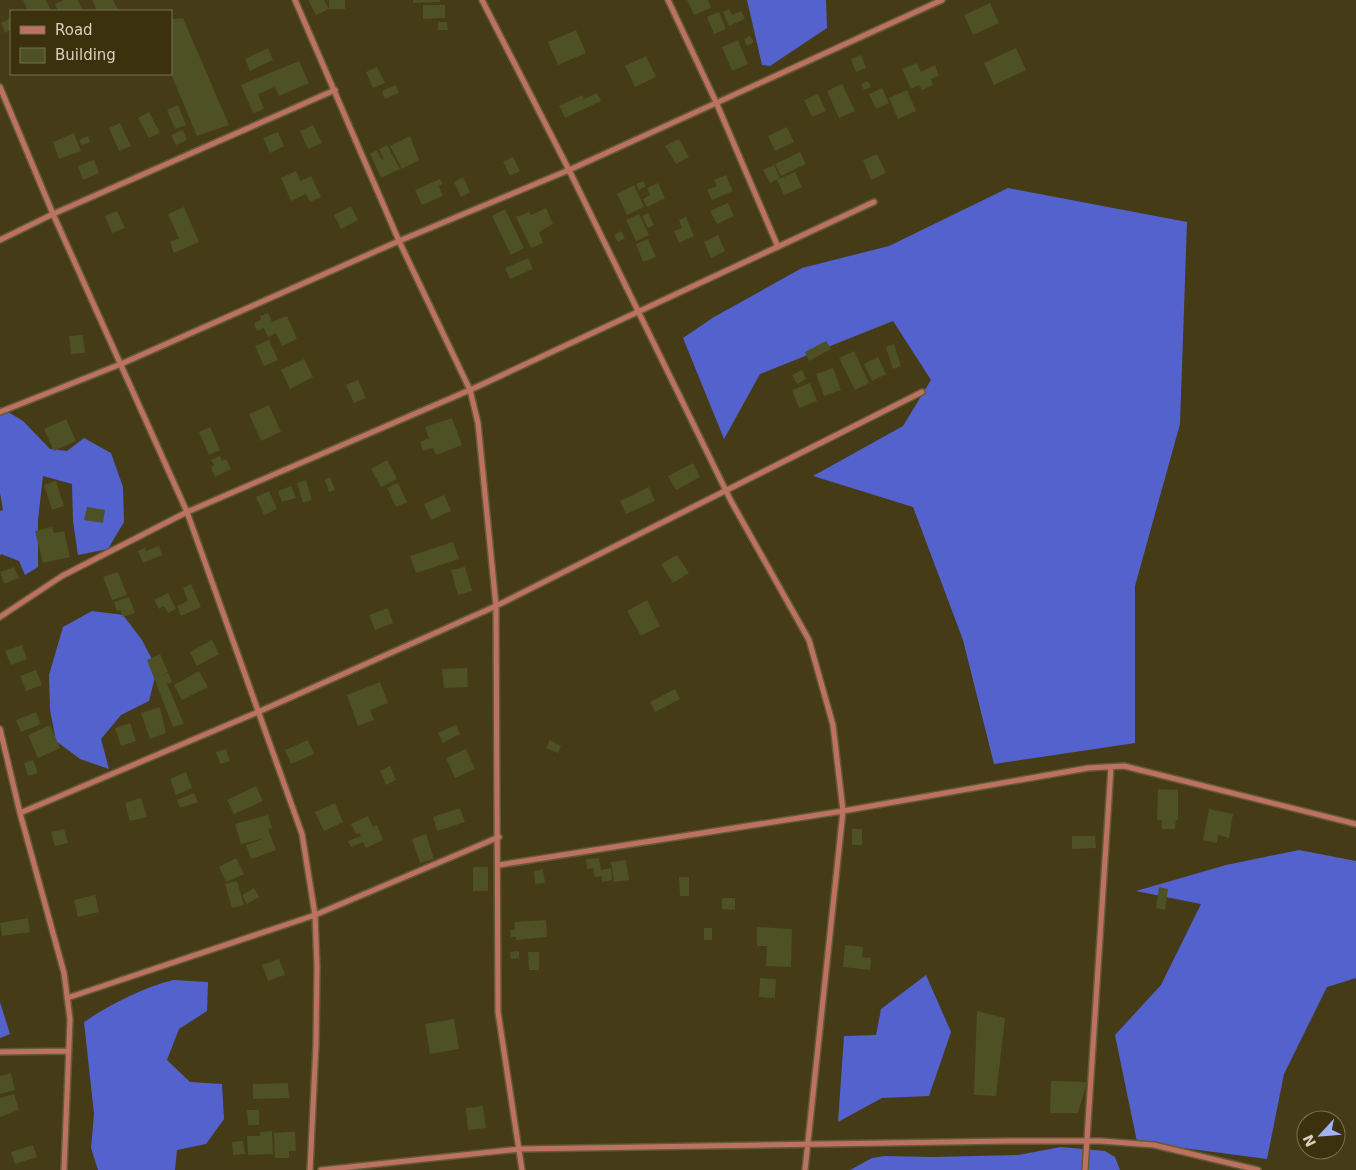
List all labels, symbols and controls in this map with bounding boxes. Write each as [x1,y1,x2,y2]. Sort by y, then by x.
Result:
legend [10,10,172,75]
text: Road [55,21,93,39]
text: Building [55,46,116,64]
north arrow [1296,1110,1346,1160]
text: N [1300,1132,1319,1149]

